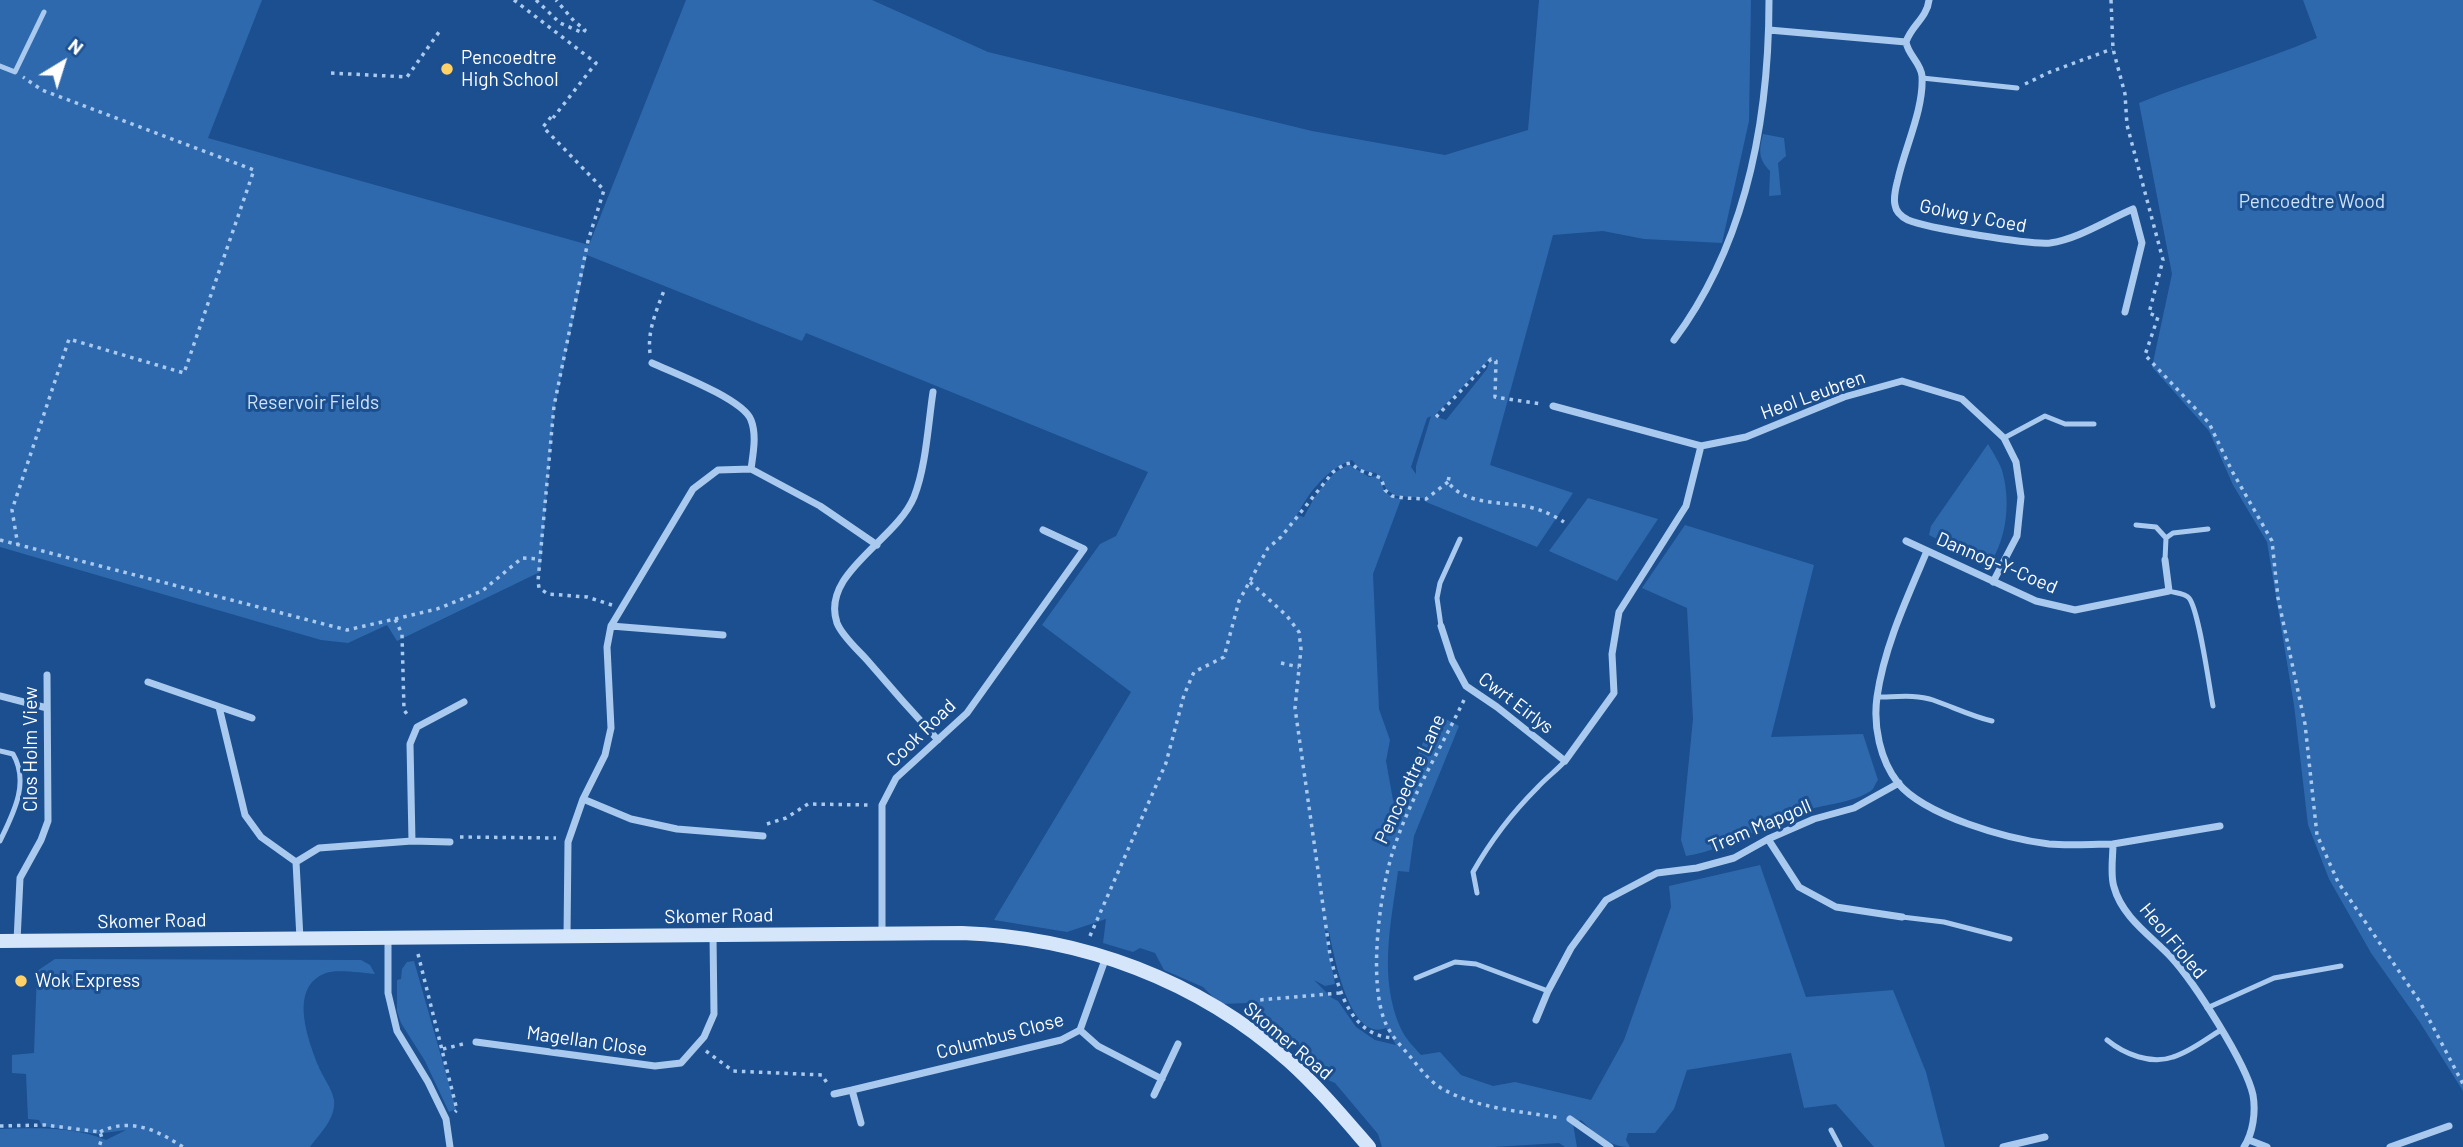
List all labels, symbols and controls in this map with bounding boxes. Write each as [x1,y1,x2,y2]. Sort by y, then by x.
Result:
north arrow [28,28,98,98]
text: N [64,33,88,59]
place label: Pencoedtre High School [461,47,559,91]
marker: Pencoedtre High School [439,61,455,77]
park label: Pencoedtre Wood [2239,191,2385,213]
street label: Golwg y Coed [1918,194,2028,238]
street label: Heol Leubren [1758,366,1868,424]
park label: Reservoir Fields [247,392,379,414]
street label: Dannog-Y-Coed [1933,527,2061,599]
street label: Cwrt Eirlys [1474,667,1558,739]
street label: Clos Holm View [20,686,42,812]
street label: Cook Road [882,694,960,772]
street label: Pencoedtre Lane [1370,711,1450,847]
street label: Trem Mapgoll [1705,794,1815,858]
street label: Heol Fioled [2135,898,2211,984]
street label: Skomer Road [664,904,774,928]
street label: Skomer Road [97,909,207,933]
place label: Wok Express [35,970,140,992]
marker: Wok Express [13,973,29,989]
street label: Skomer Road [1239,997,1337,1085]
street label: Columbus Close [934,1008,1066,1064]
street label: Magellan Close [525,1021,649,1061]

